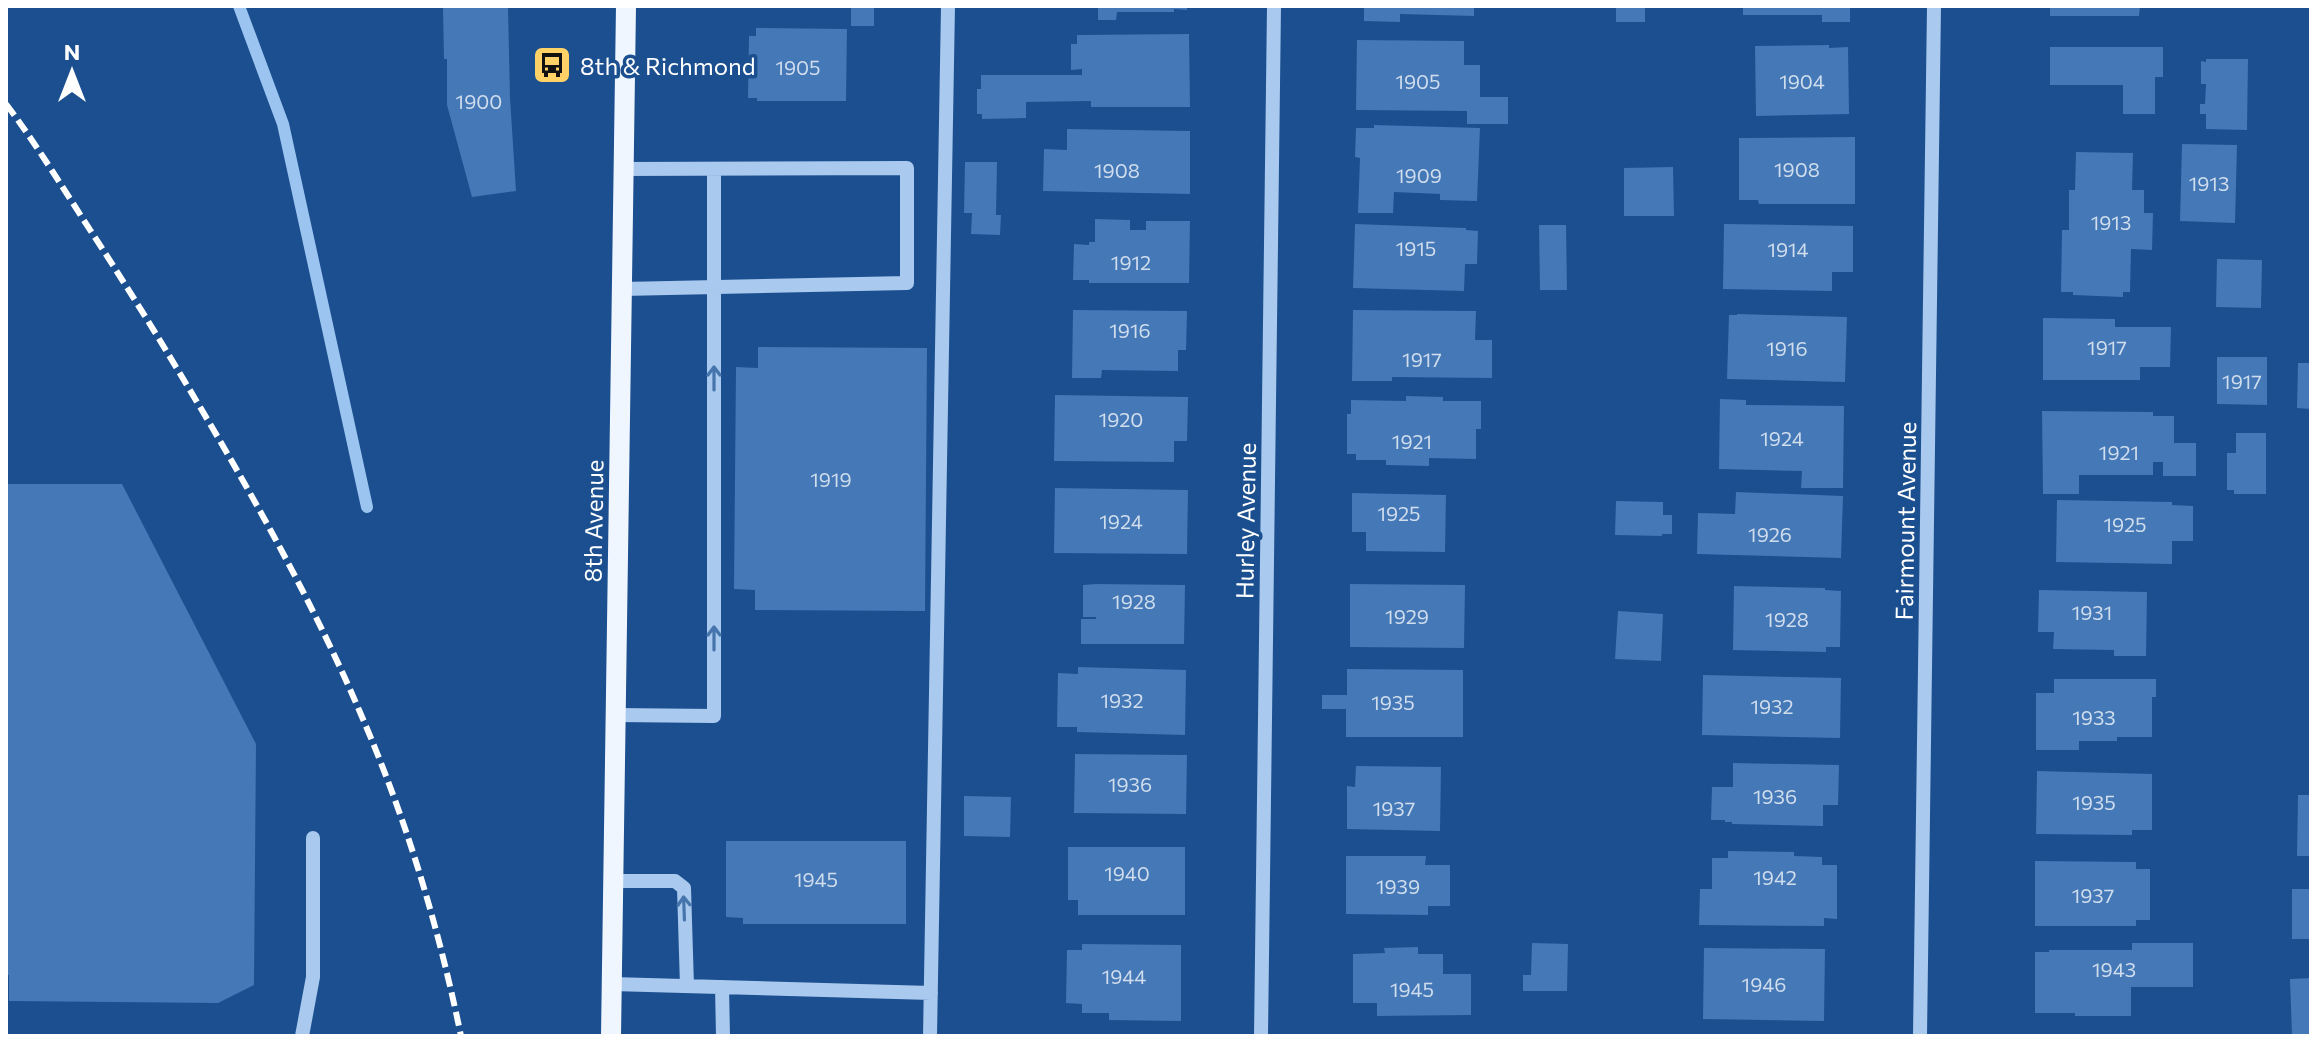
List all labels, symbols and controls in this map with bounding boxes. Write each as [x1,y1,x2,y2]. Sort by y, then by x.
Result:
north arrow [32,32,112,112]
text: N [64,38,80,65]
bus stop icon: 8th & Richmond [531,44,573,86]
place label: 8th & Richmond [580,51,756,80]
house number: 1905 [775,55,821,79]
house number: 1905 [1395,69,1441,93]
house number: 1904 [1779,69,1825,93]
house number: 1900 [456,89,502,113]
house number: 1908 [1774,157,1820,181]
house number: 1908 [1094,158,1140,182]
house number: 1909 [1396,163,1442,187]
house number: 1913 [2189,171,2229,195]
house number: 1913 [2091,210,2131,234]
house number: 1915 [1396,236,1436,260]
house number: 1914 [1767,237,1809,261]
house number: 1912 [1111,250,1151,274]
house number: 1916 [1109,318,1151,342]
house number: 1917 [2087,335,2127,359]
house number: 1916 [1766,336,1808,360]
house number: 1917 [1402,347,1442,371]
one-way arrow [706,365,722,392]
house number: 1917 [2222,369,2262,393]
house number: 1920 [1099,407,1143,431]
street label: Fairmount Avenue [1889,422,1921,620]
house number: 1924 [1760,426,1804,450]
house number: 1921 [1392,429,1432,453]
house number: 1921 [2099,440,2139,464]
street label: Hurley Avenue [1229,443,1261,599]
street label: 8th Avenue [577,459,609,583]
house number: 1919 [810,467,852,491]
house number: 1925 [1377,501,1421,525]
house number: 1924 [1099,509,1143,533]
house number: 1925 [2103,512,2147,536]
house number: 1926 [1748,522,1792,546]
house number: 1928 [1112,589,1156,613]
house number: 1931 [2072,600,2112,624]
house number: 1929 [1385,604,1429,628]
house number: 1928 [1765,607,1809,631]
one-way arrow [706,625,722,652]
house number: 1932 [1100,688,1144,712]
house number: 1935 [1371,690,1415,714]
house number: 1932 [1750,694,1794,718]
house number: 1933 [2072,705,2116,729]
house number: 1936 [1108,772,1152,796]
house number: 1936 [1753,784,1797,808]
house number: 1935 [2072,790,2116,814]
house number: 1937 [1373,796,1415,820]
house number: 1940 [1104,861,1150,885]
house number: 1942 [1753,865,1797,889]
house number: 1945 [794,867,838,891]
house number: 1939 [1376,874,1420,898]
house number: 1937 [2072,883,2114,907]
one-way arrow [677,895,692,922]
house number: 1943 [2092,957,2136,981]
house number: 1944 [1102,964,1146,988]
house number: 1946 [1742,972,1786,996]
house number: 1945 [1390,977,1434,1001]

